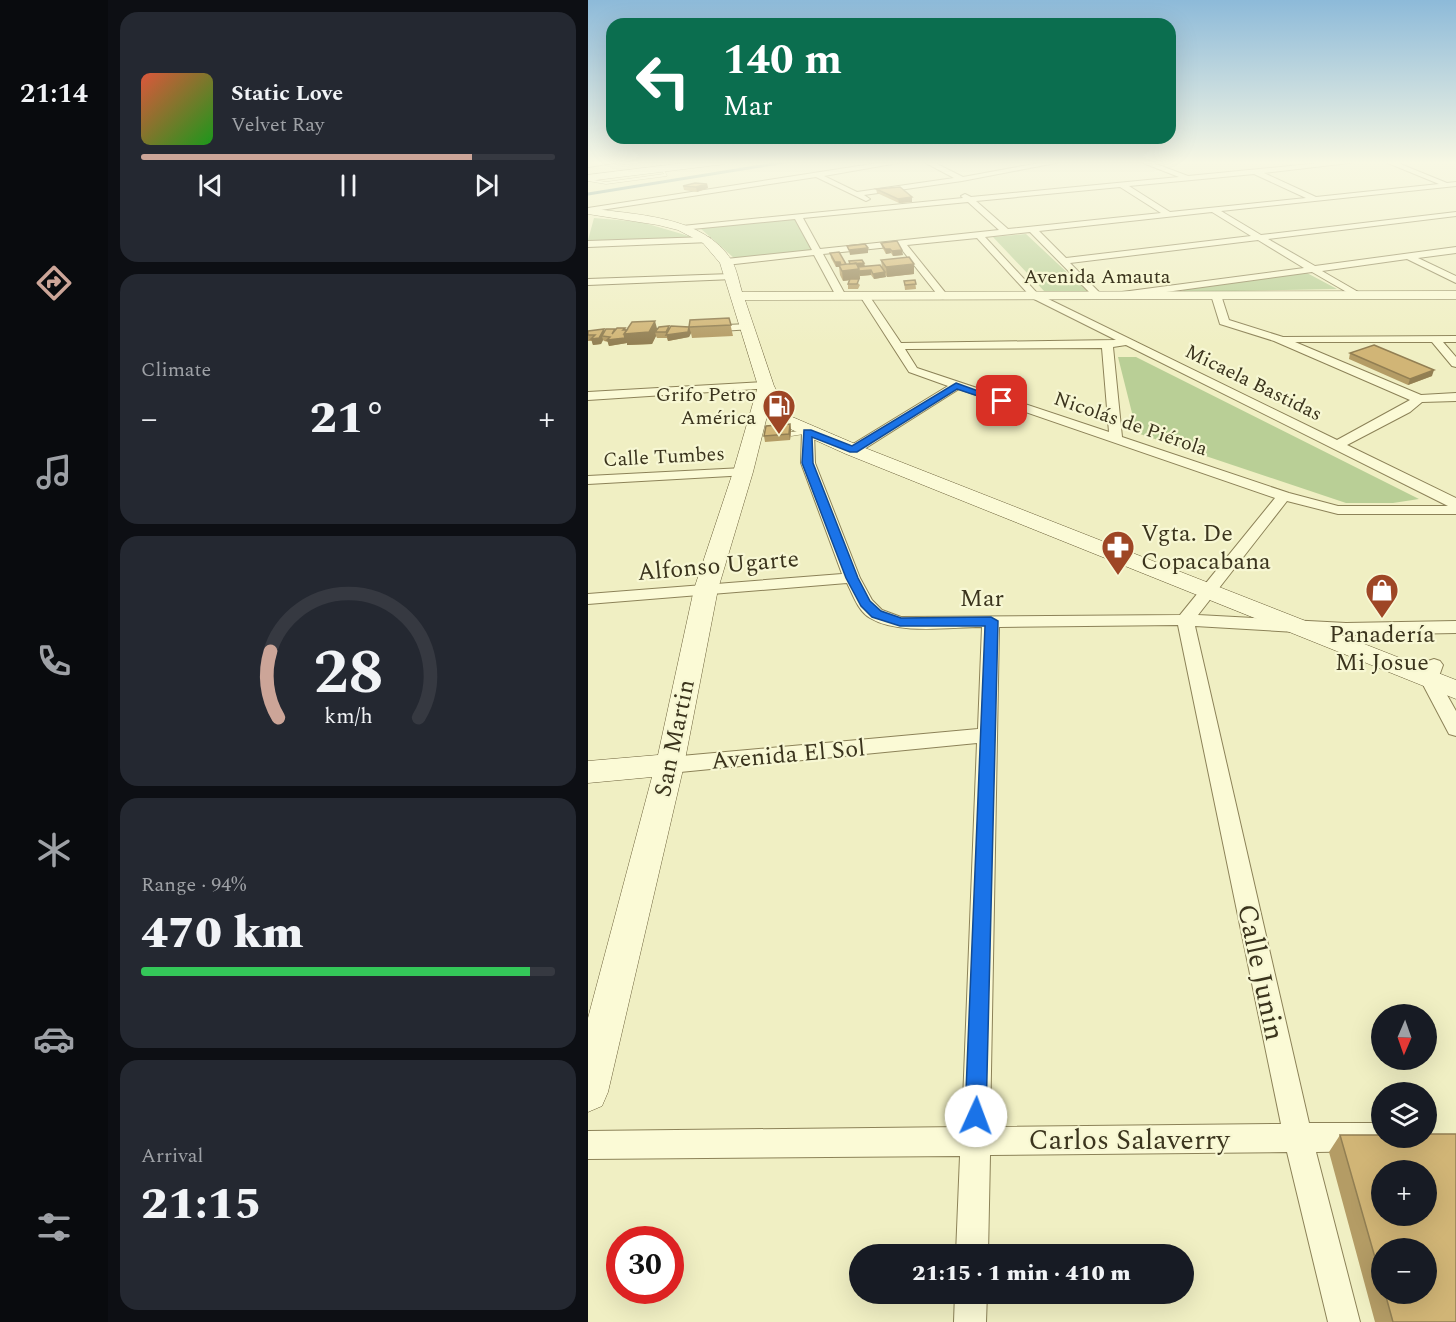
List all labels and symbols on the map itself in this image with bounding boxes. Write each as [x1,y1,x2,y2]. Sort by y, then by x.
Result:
street label: Avenida Amauta [1023,262,1171,292]
street label: Micaela Bastidas [1180,337,1327,429]
pin [976,375,1027,426]
place label: Grifo Petro América [656,380,756,433]
street label: Nicolás de Piérola [1050,384,1212,464]
fuel station icon: Grifo Petro América [761,388,797,435]
street label: Calle Tumbes [602,439,726,475]
place label: Vgta. De Copacabana [1141,516,1271,580]
pharmacy icon: Vgta. De Copacabana [1100,529,1136,576]
street label: Alfonso Ugarte [636,541,800,591]
shop icon: Panadería Mi Josue [1364,572,1400,619]
street label: Mar [960,581,1004,617]
place label: Panadería Mi Josue [1329,617,1435,681]
street label: San Martin [645,676,705,800]
street label: Avenida El Sol [709,730,867,780]
street label: Calle Junin [1225,900,1296,1045]
north arrow [1371,1004,1437,1070]
position arrow [944,1084,1008,1148]
street label: Carlos Salaverry [1028,1119,1231,1162]
speed limit sign: 30 [606,1226,684,1304]

